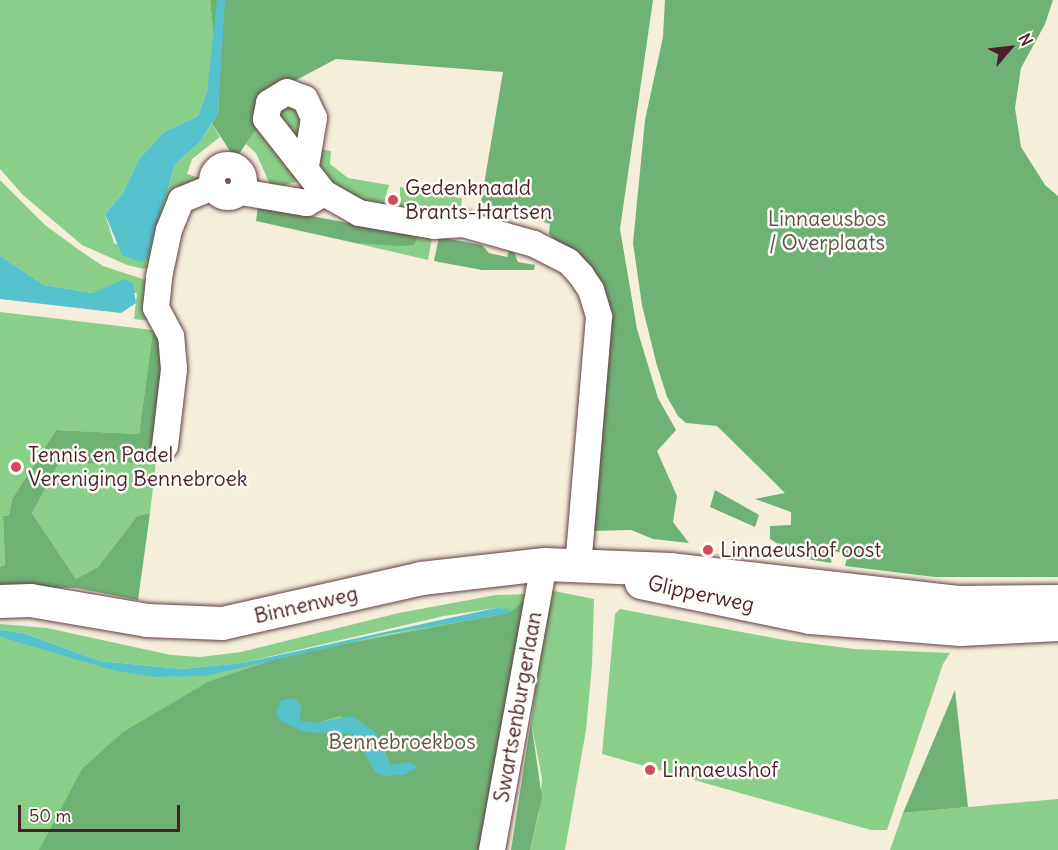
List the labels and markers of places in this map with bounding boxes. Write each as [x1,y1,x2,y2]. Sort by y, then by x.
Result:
place label: Gedenknaald Brants-Hartsen [405,175,552,225]
marker: Gedenknaald Brants-Hartsen [386,193,400,207]
place label: Tennis en Padel Vereniging Bennebroek [28,442,248,492]
marker: Tennis en Padel Vereniging Bennebroek [9,460,23,474]
place label: Linnaeushof oost [720,537,881,563]
marker: Linnaeushof oost [701,543,715,557]
place label: Linnaeushof [662,757,778,783]
marker: Linnaeushof [643,763,657,777]

